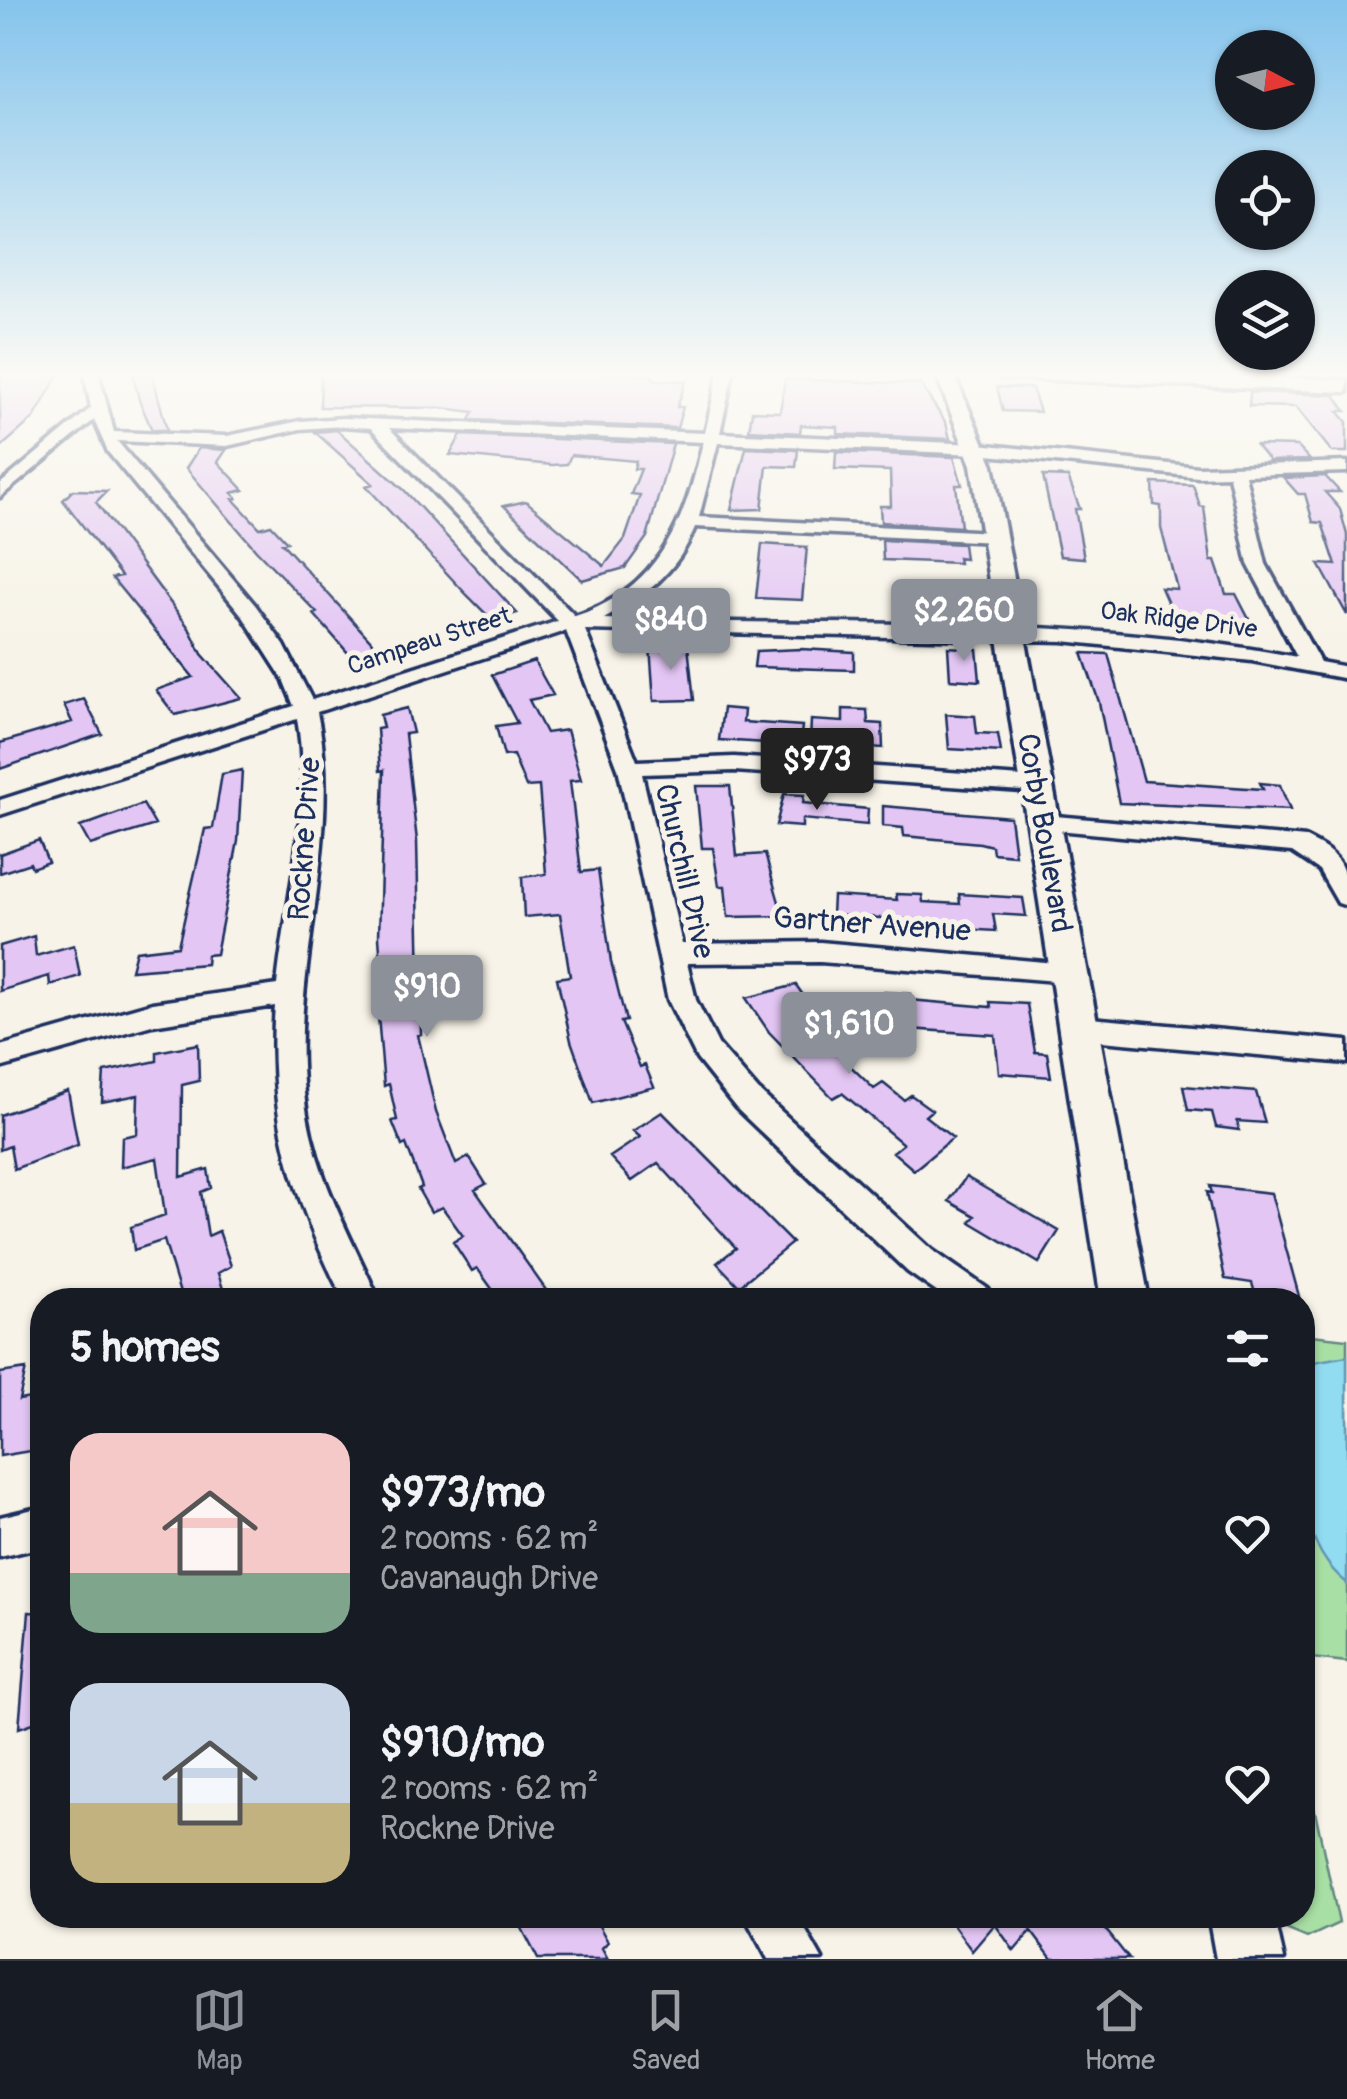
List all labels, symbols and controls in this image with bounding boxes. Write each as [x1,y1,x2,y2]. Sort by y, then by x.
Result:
north arrow [1215,30,1315,130]
map controls [1215,30,1315,370]
button: locate [1215,150,1315,250]
button: layers [1215,270,1315,370]
pin: $2,260 [883,579,1045,664]
pin: $840 [612,588,730,673]
text: $2,260 [913,591,1015,631]
street label: Oak Ridge Drive [1098,595,1260,646]
street label: Campeau Street [344,600,516,682]
text: $840 [634,600,708,640]
pin: $973 [758,728,876,813]
street label: Corby Boulevard [1009,731,1080,936]
text: $973 [783,740,851,780]
street label: Rockne Drive [280,756,329,922]
street label: Churchill Drive [646,780,723,962]
street label: Gartner Avenue [772,899,972,950]
pin: $910 [368,955,486,1040]
text: $910 [393,967,461,1007]
pin: $1,610 [768,992,930,1077]
text: $1,610 [804,1004,894,1044]
icon: filters [1220,1321,1275,1376]
text: 5 homes [70,1322,220,1374]
text: $973/mo [380,1467,545,1519]
icon: home [150,1473,270,1593]
icon: heart [1220,1506,1275,1561]
text: 2 rooms · 62 m² [380,1519,598,1559]
text: Cavanaugh Drive [380,1559,598,1599]
text: $910/mo [380,1717,544,1769]
icon: home [150,1723,270,1843]
icon: heart [1220,1756,1275,1811]
text: 2 rooms · 62 m² [380,1769,598,1809]
text: Rockne Drive [380,1809,554,1849]
tab: Map [192,1983,247,2078]
tab: Saved [631,1983,700,2078]
tab: Home [1084,1983,1155,2078]

